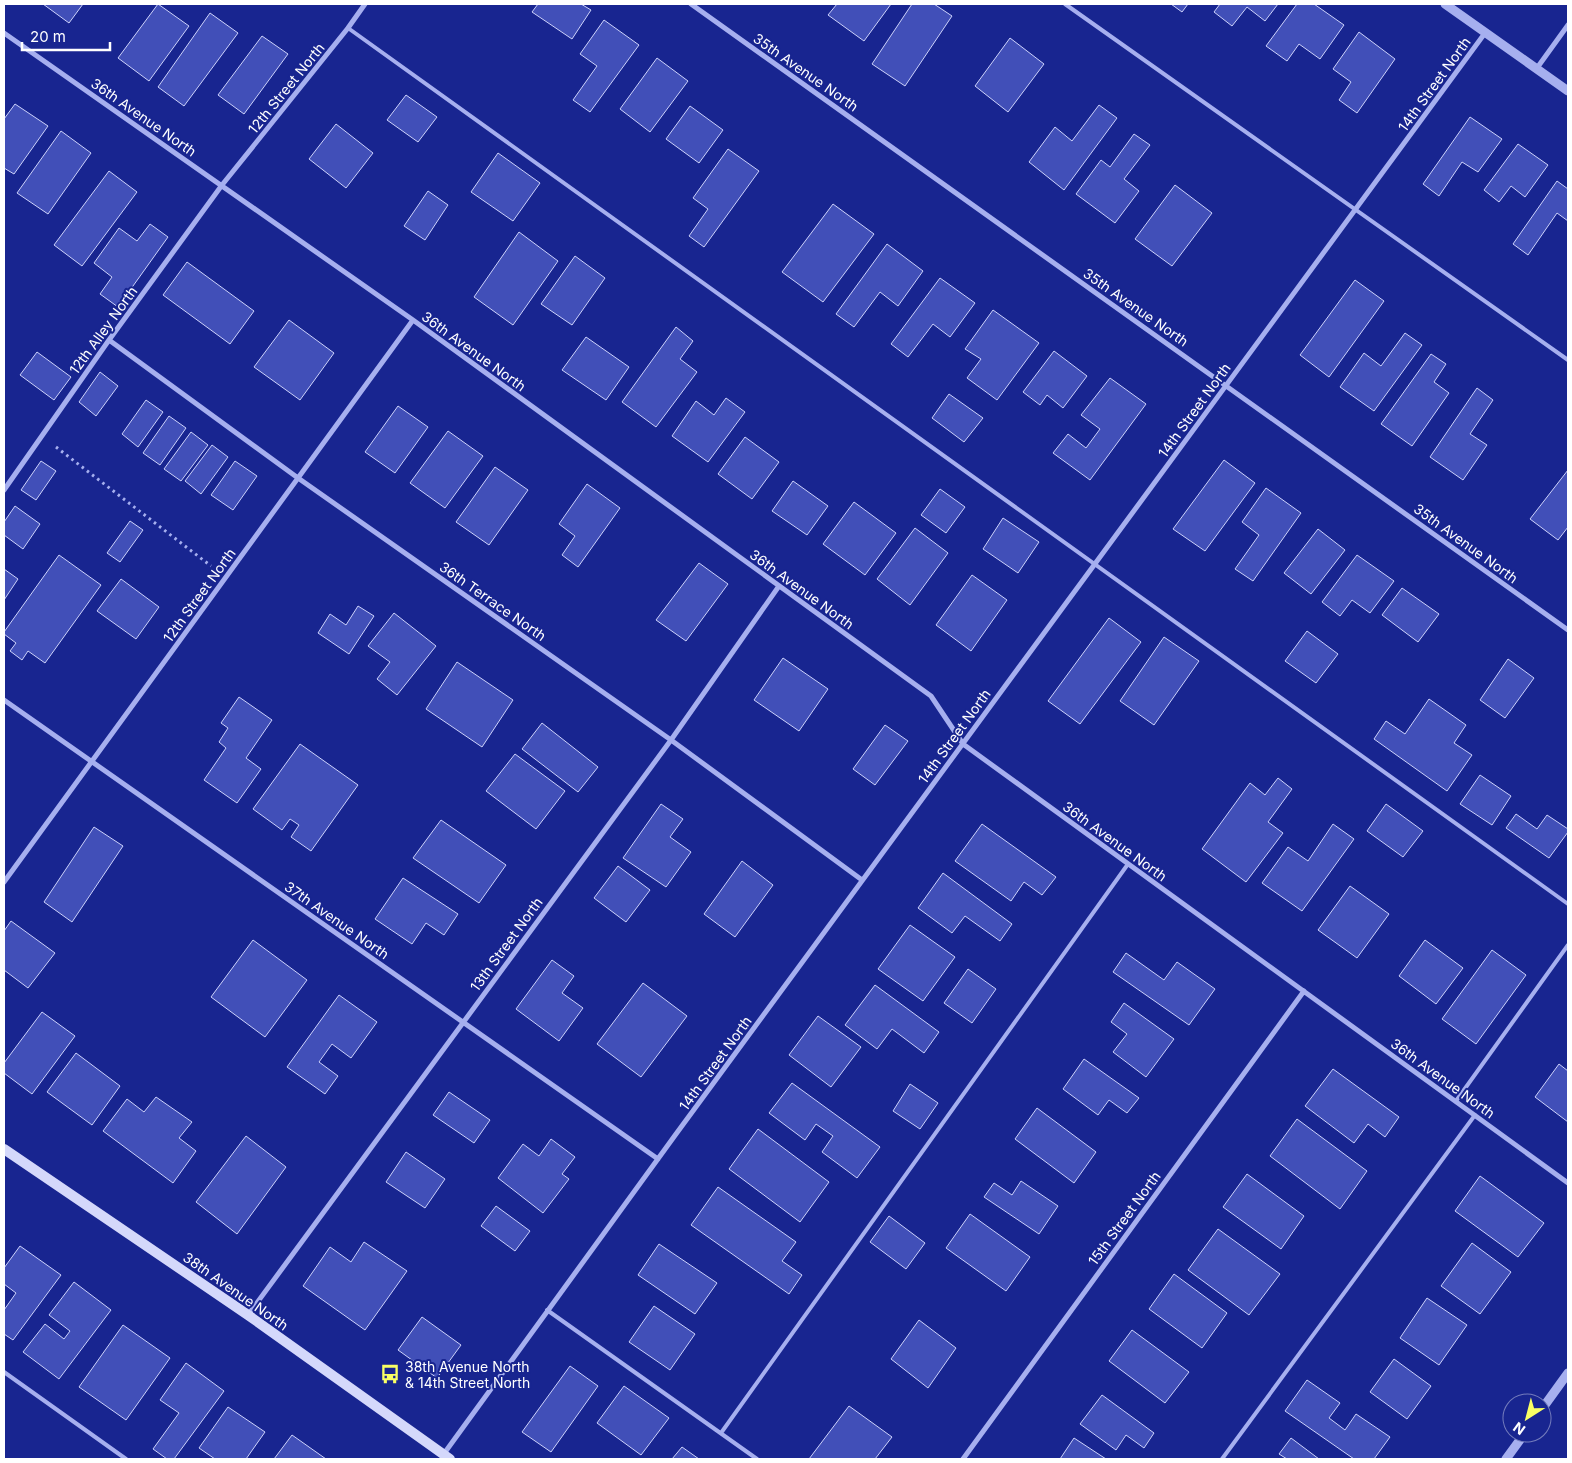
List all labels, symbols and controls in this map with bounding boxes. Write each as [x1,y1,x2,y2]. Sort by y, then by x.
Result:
scale bar [22,20,110,52]
text: 20 m [30,27,66,46]
street label: 35th Avenue North [750,29,862,115]
street label: 14th Street North [1394,34,1474,134]
street label: 12th Street North [244,39,328,137]
street label: 36th Avenue North [88,74,200,160]
street label: 35th Avenue North [1080,264,1192,350]
street label: 12th Alley North [65,283,141,377]
street label: 36th Avenue North [419,308,529,394]
street label: 14th Street North [1154,360,1234,460]
street label: 35th Avenue North [1411,500,1521,586]
street label: 12th Street North [159,545,239,645]
street label: 36th Avenue North [747,546,857,632]
street label: 36th Terrace North [436,558,550,644]
street label: 14th Street North [914,686,994,786]
street label: 36th Avenue North [1060,798,1170,884]
street label: 37th Avenue North [281,878,393,962]
street label: 13th Street North [466,894,546,994]
street label: 14th Street North [675,1013,755,1113]
street label: 36th Avenue North [1388,1035,1498,1121]
street label: 15th Street North [1084,1168,1164,1268]
street label: 38th Avenue North [180,1248,292,1334]
place label: 38th Avenue North & 14th Street North [405,1358,530,1391]
bus stop icon: 38th Avenue North & 14th Street North [379,1363,401,1385]
north arrow [1502,1393,1552,1443]
text: N [1510,1419,1528,1439]

